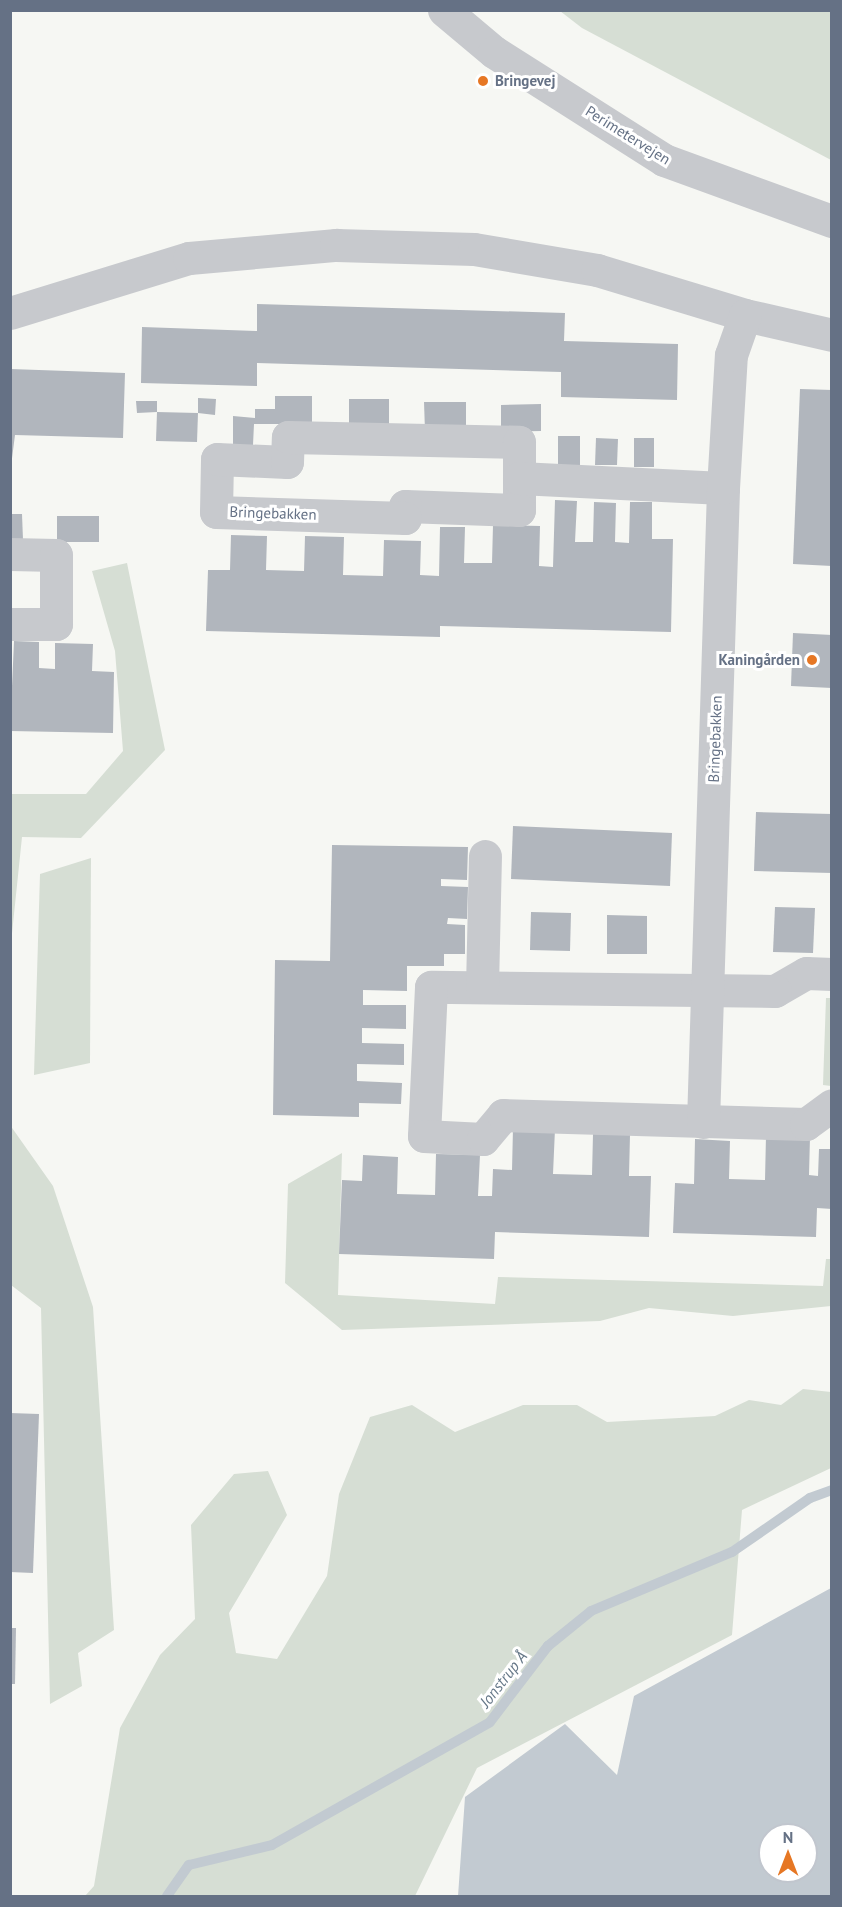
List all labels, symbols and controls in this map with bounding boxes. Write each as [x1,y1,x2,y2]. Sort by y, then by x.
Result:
place label: Bringevej [495,72,555,90]
marker: Bringevej [476,74,490,88]
street label: Perimetervejen [582,102,674,168]
street label: Bringebakken [229,502,317,524]
place label: Kaningården [719,651,800,669]
marker: Kaningården [805,653,819,667]
street label: Bringebakken [704,695,726,783]
water label: Jonstrup Å [475,1647,531,1711]
north arrow [758,1823,818,1883]
text: N [783,1827,793,1847]

